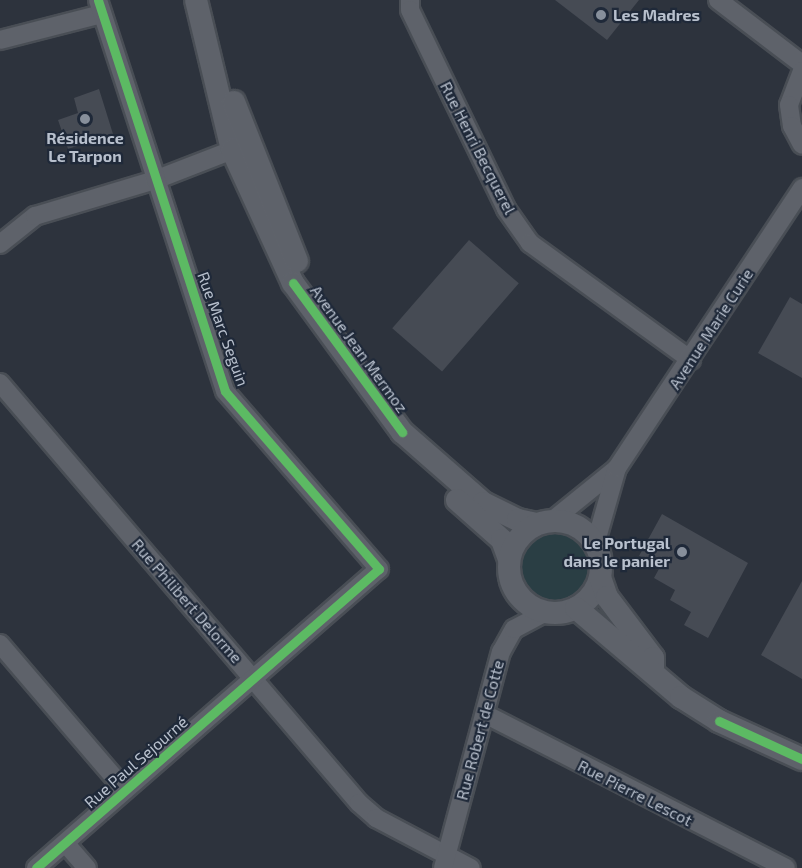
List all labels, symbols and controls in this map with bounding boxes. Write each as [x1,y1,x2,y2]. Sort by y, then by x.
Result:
place label: Les Madres [613,5,700,25]
marker: Les Madres [594,8,608,22]
street label: Rue Henri Becquerel [436,78,520,218]
marker: Résidence Le Tarpon [78,112,92,126]
place label: Résidence Le Tarpon [46,128,124,166]
street label: Avenue Marie Curie [665,265,757,393]
street label: Rue Marc Seguin [193,269,253,389]
street label: Avenue Jean Mermoz [306,281,412,417]
place label: Le Portugal dans le panier [563,533,670,571]
street label: Rue Philibert Delorme [128,535,246,667]
marker: Le Portugal dans le panier [675,545,689,559]
street label: Rue Robert de Cotte [452,658,508,802]
street label: Rue Paul Sejourné [80,712,192,812]
street label: Rue Pierre Lescot [575,756,695,830]

